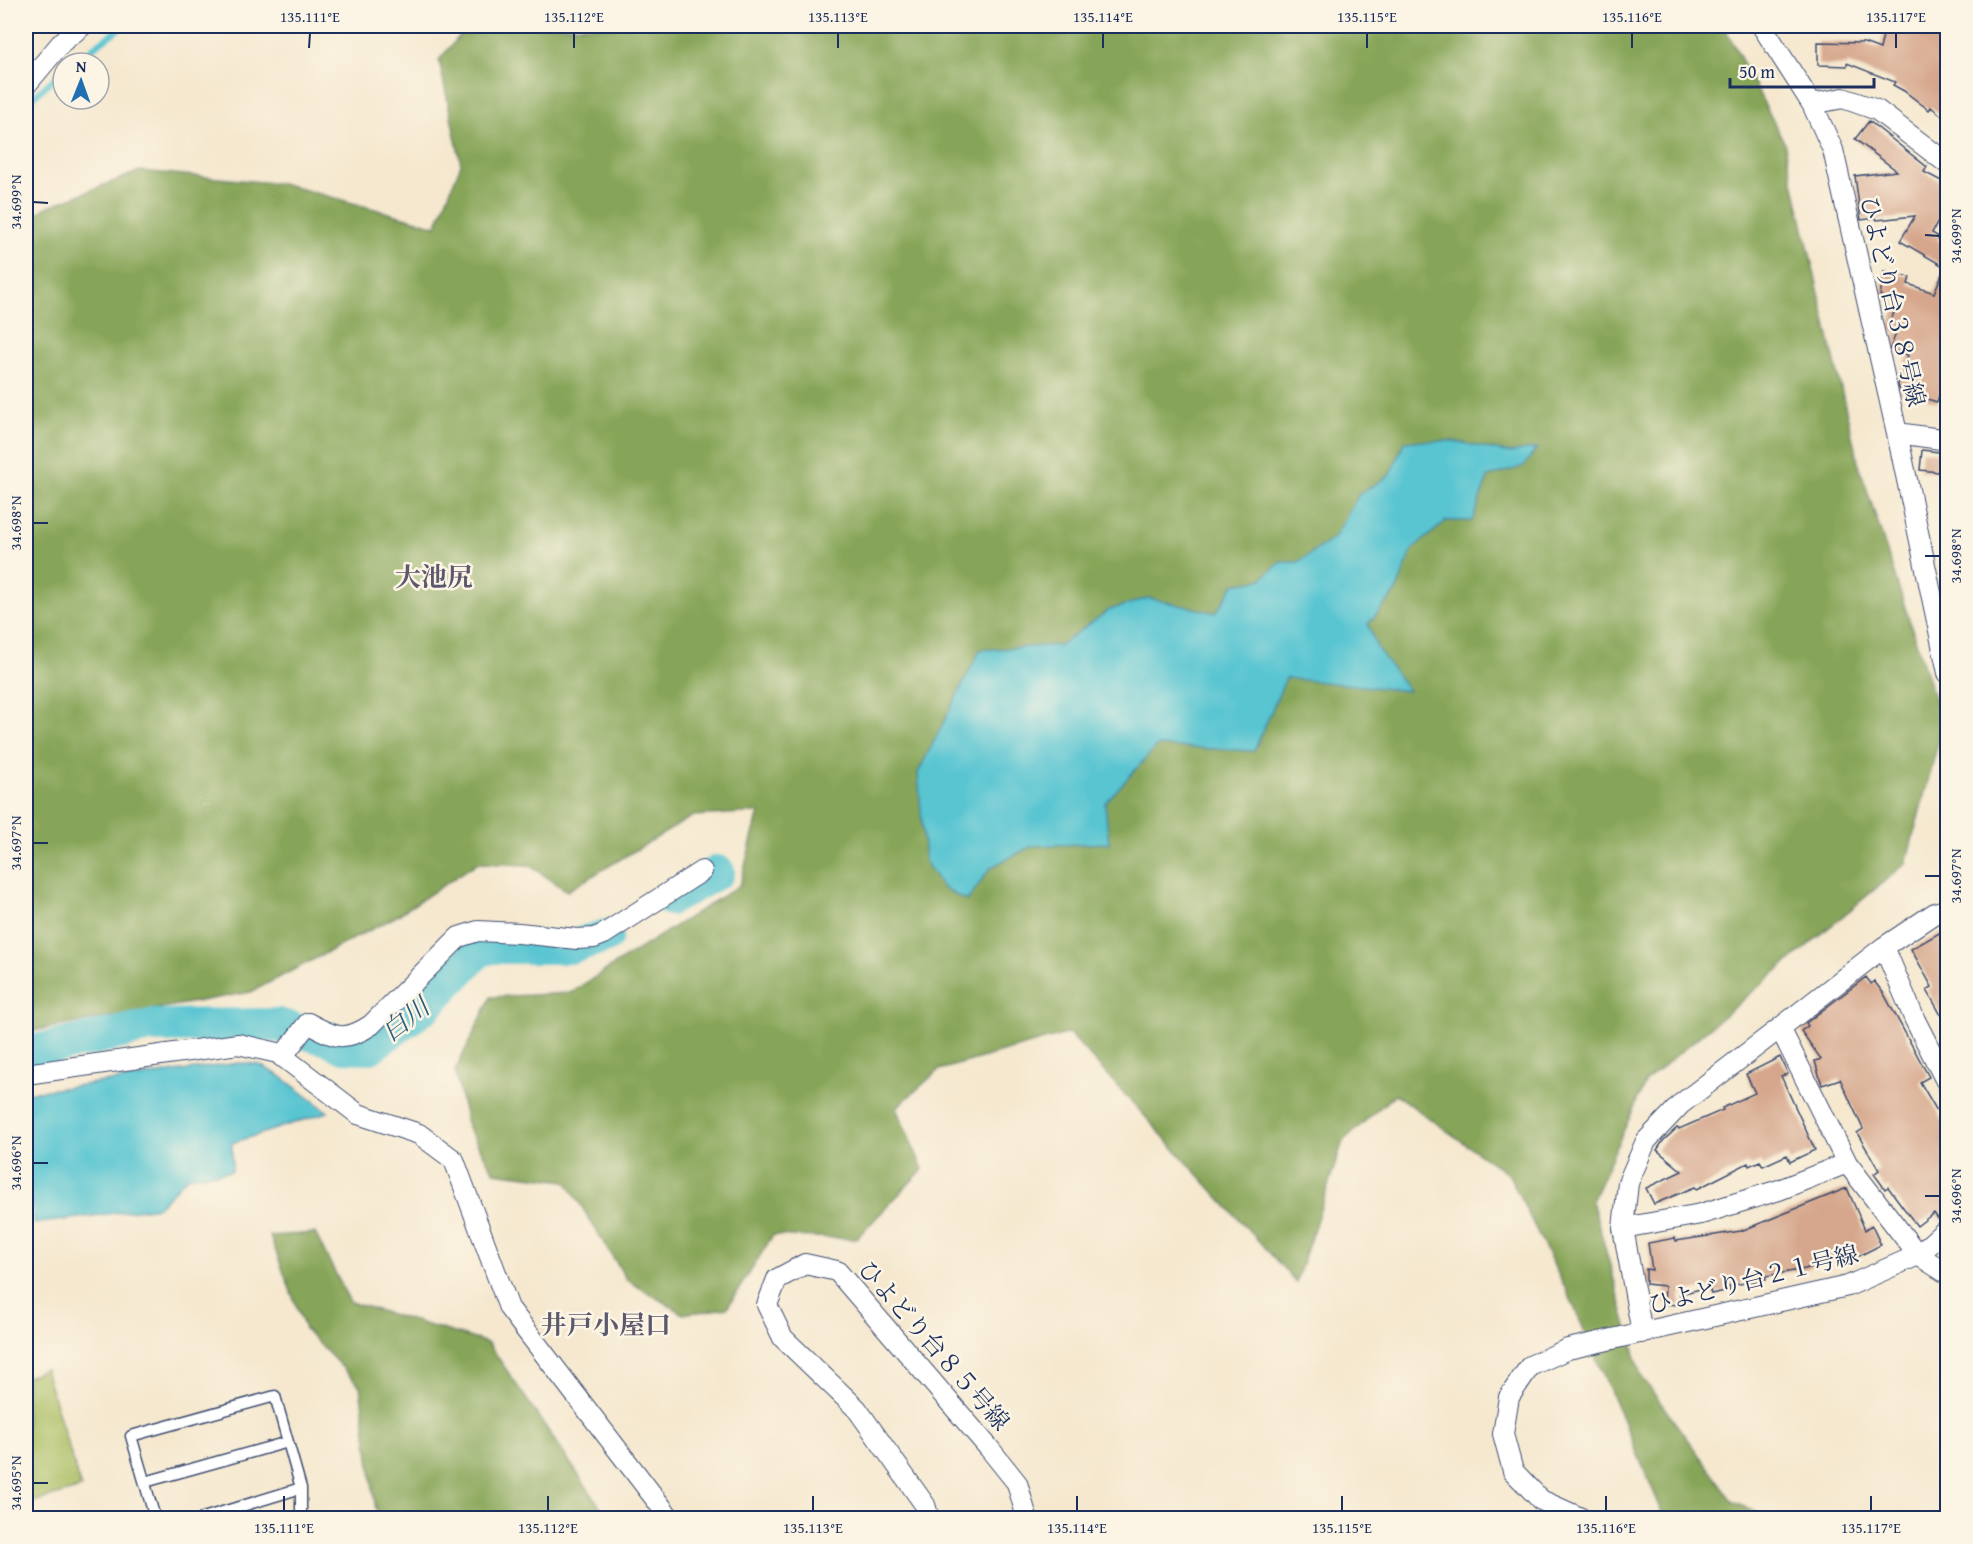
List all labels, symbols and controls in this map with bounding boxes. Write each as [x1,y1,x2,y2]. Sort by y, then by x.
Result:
text: 135.111°E [280,6,340,27]
text: 135.112°E [544,6,604,27]
text: 135.113°E [808,6,868,27]
text: 135.114°E [1073,6,1133,27]
text: 135.115°E [1337,6,1397,27]
text: 135.116°E [1602,6,1662,27]
text: 135.117°E [1866,6,1926,27]
north arrow [51,51,111,111]
scale bar [1730,51,1874,89]
text: N [76,54,87,78]
text: 50 m [1739,58,1775,85]
text: 34.699°N [5,174,26,229]
street label: ひよどり台３８号線 [1852,192,1934,410]
text: 34.699°N [1945,208,1966,263]
text: 34.698°N [5,495,26,550]
text: 34.698°N [1945,528,1966,583]
district label: 大池尻 [395,557,473,596]
text: 34.697°N [5,815,26,870]
text: 34.697°N [1945,848,1966,903]
water label: 白川 [373,986,440,1050]
text: 34.696°N [5,1135,26,1190]
text: 34.696°N [1945,1168,1966,1223]
street label: ひよどり台２１号線 [1644,1236,1862,1322]
street label: ひよどり台８５号線 [850,1252,1018,1438]
district label: 井戸小屋口 [541,1305,671,1344]
text: 34.695°N [5,1455,26,1510]
text: 135.111°E [254,1517,314,1538]
text: 135.112°E [518,1517,578,1538]
text: 135.113°E [783,1517,843,1538]
text: 135.114°E [1047,1517,1107,1538]
text: 135.115°E [1312,1517,1372,1538]
text: 135.116°E [1576,1517,1636,1538]
text: 135.117°E [1841,1517,1901,1538]

